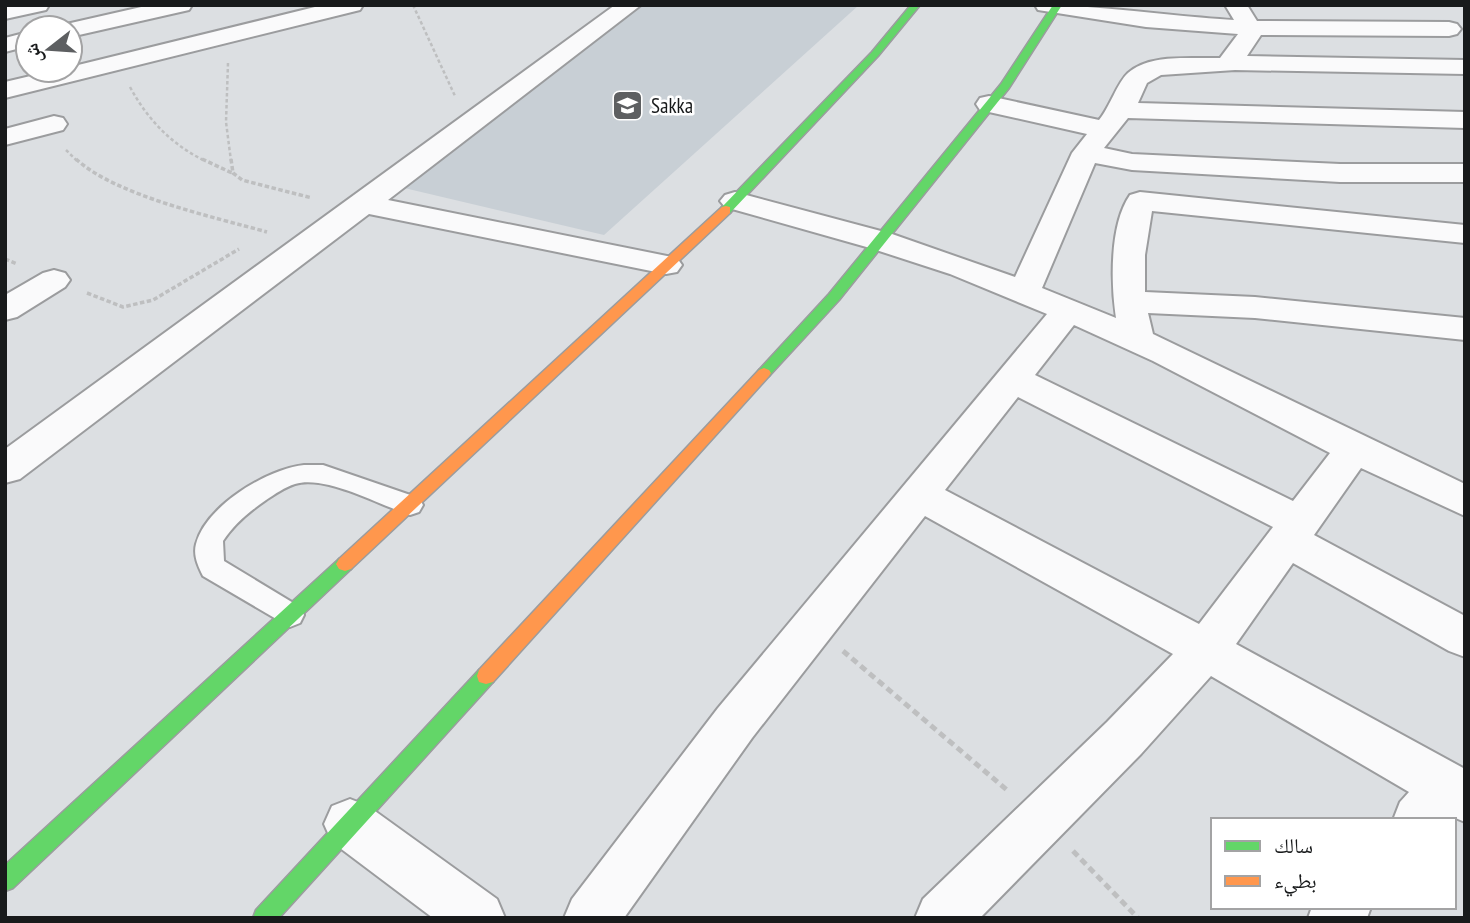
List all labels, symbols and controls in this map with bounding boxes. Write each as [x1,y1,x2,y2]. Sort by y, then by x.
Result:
north arrow [14,14,84,84]
text: ش [18,41,47,67]
school or university icon: Sakka [611,89,645,123]
place label: Sakka [651,92,693,119]
legend [1211,818,1456,909]
text: سالك [1274,832,1313,859]
text: بطيء [1274,867,1317,897]

